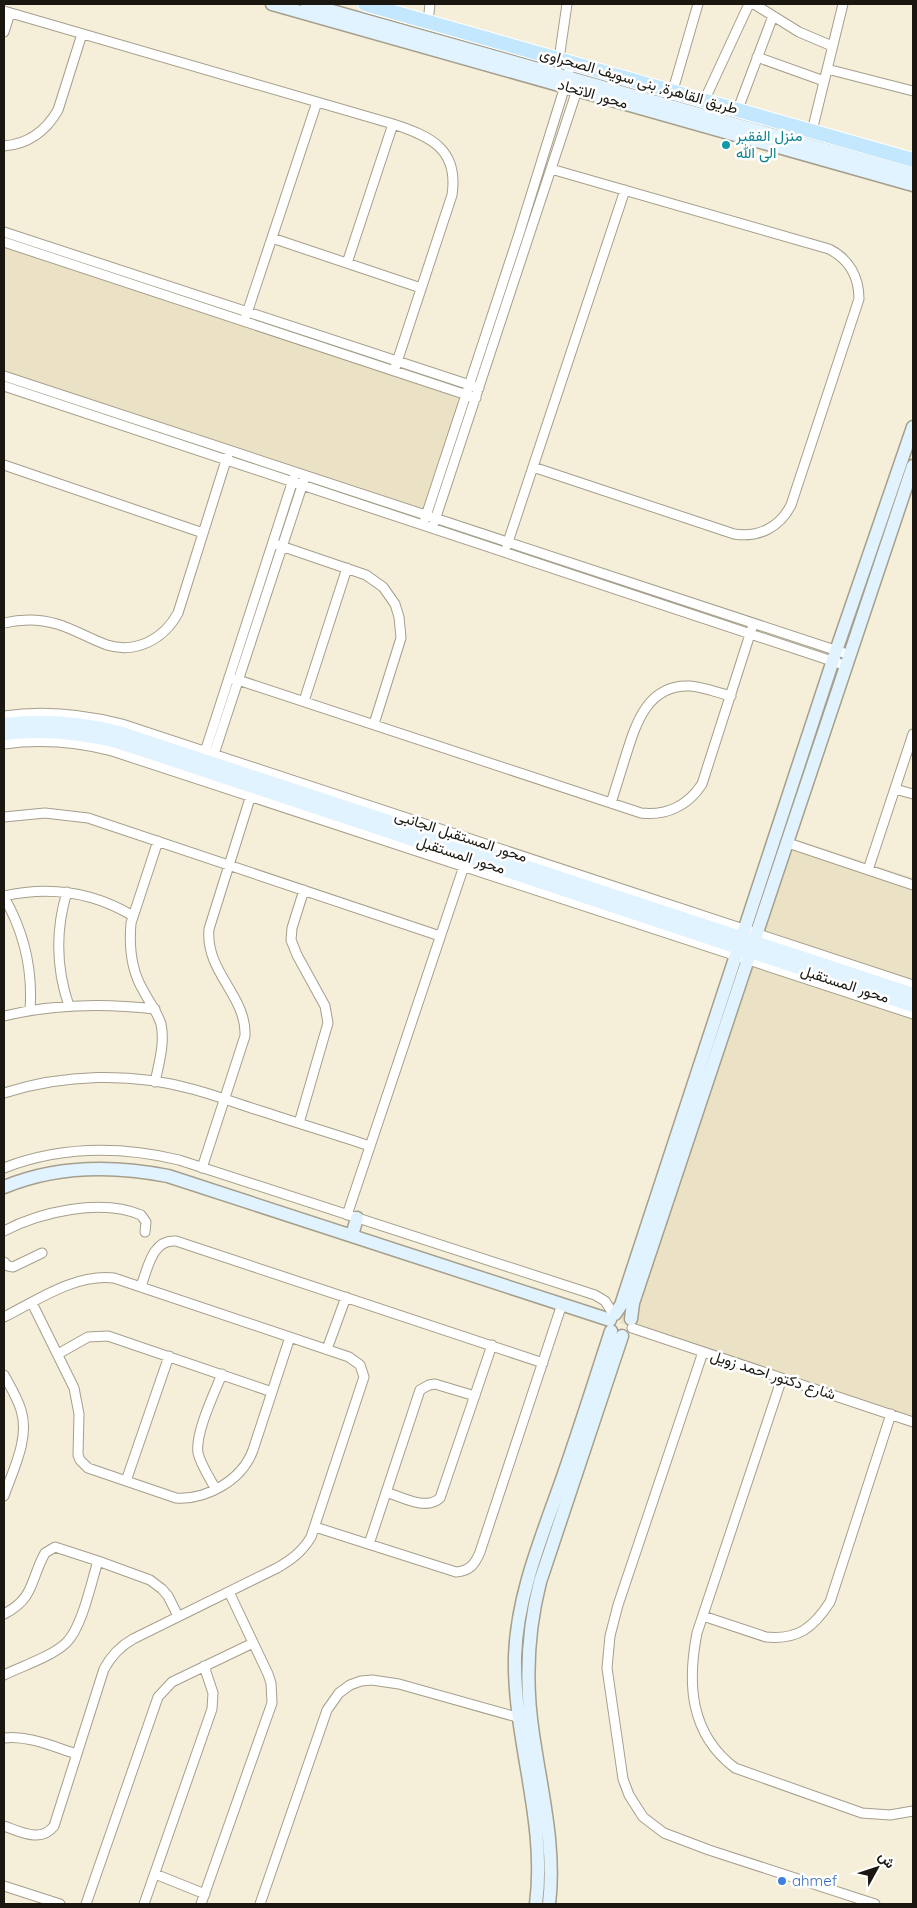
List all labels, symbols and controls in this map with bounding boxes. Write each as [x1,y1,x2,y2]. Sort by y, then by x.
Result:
street label: طريق القاهرة, بنى سويف الصحراوى [538,43,741,119]
street label: محور الاتحاد [556,74,630,113]
place label: منزل الفقير الى الله [735,126,803,163]
marker: منزل الفقير الى الله [720,139,732,151]
street label: محور المستقبل الجانبى [392,806,530,866]
street label: محور المستقبل [415,832,507,878]
street label: محور المستقبل [799,960,892,1007]
street label: شارع دكتور احمد زويل [708,1345,838,1406]
north arrow [852,1843,902,1893]
text: ش [875,1847,899,1872]
place label: ahmef [792,1871,838,1890]
marker: ahmef [776,1875,788,1887]

